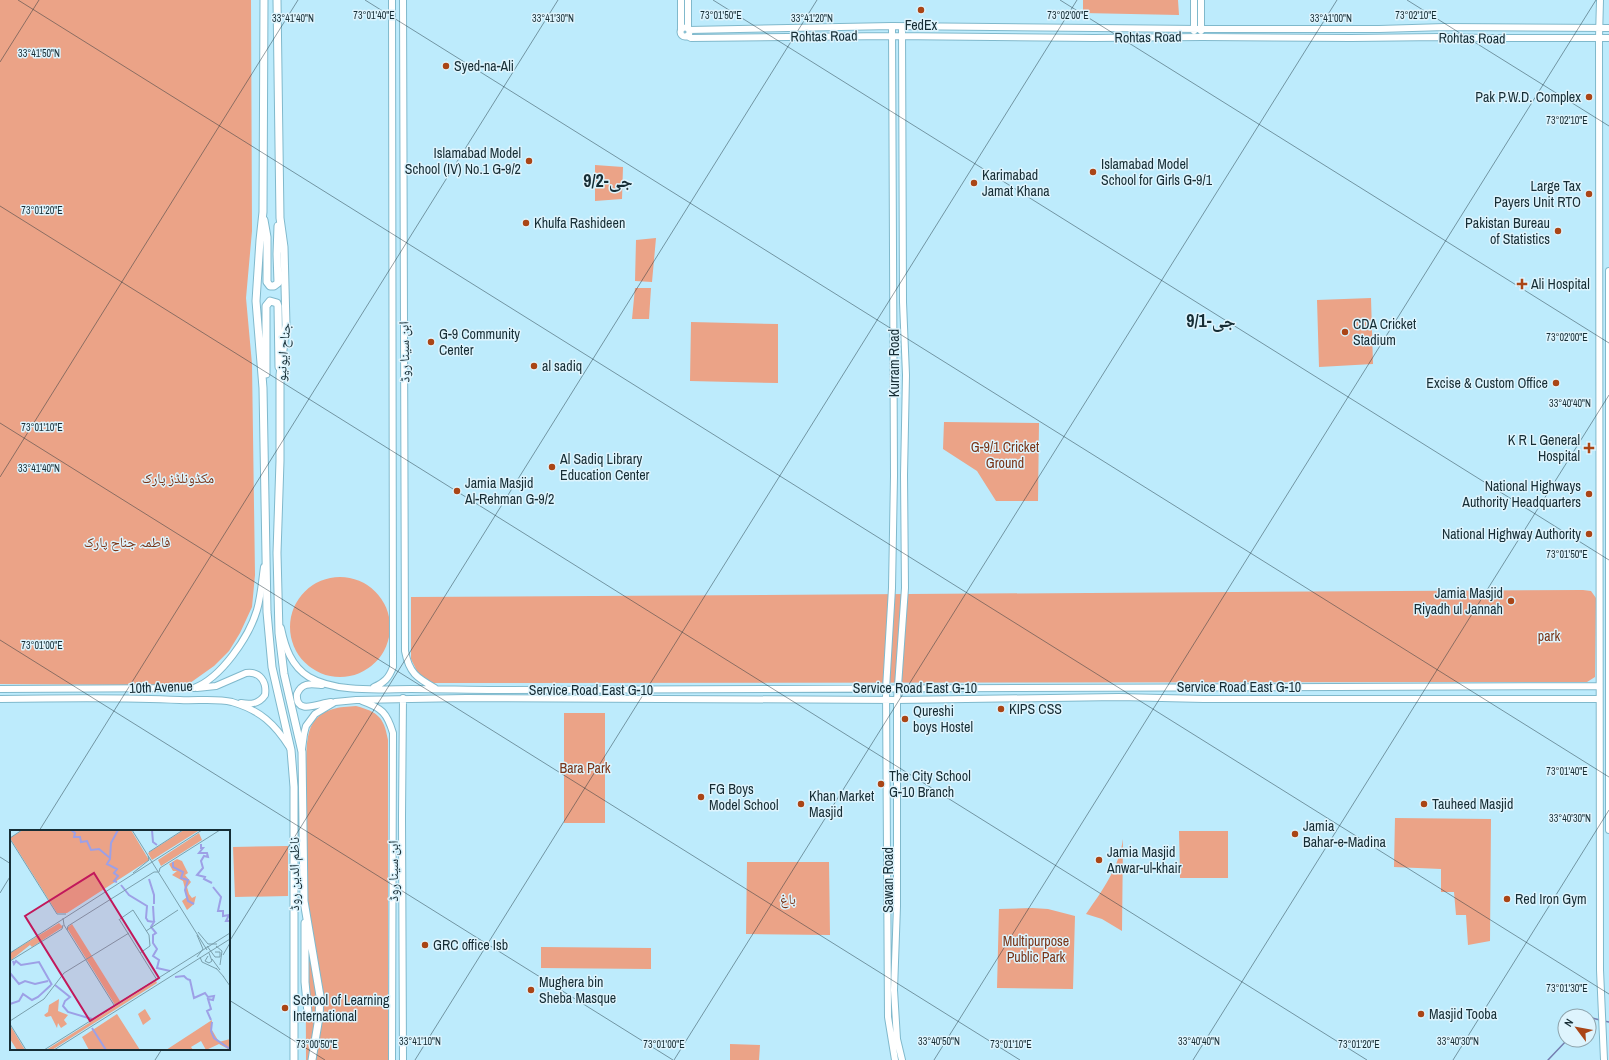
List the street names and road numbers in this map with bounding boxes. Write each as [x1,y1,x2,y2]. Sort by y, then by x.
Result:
street label: Rohtas Road [790,26,858,46]
street label: Rohtas Road [1114,27,1182,47]
street label: Rohtas Road [1438,28,1506,48]
street label: ابن سینا روڈ [394,321,414,383]
street label: جناح ایونیو [271,322,296,382]
street label: Kurram Road [885,329,903,397]
street label: 10th Avenue [129,677,193,697]
street label: Service Road East G-10 [1177,678,1301,696]
street label: Service Road East G-10 [853,679,977,697]
street label: Service Road East G-10 [529,681,653,699]
street label: ناظم الدین روڈ [285,837,304,911]
street label: ابن سینا روڈ [384,840,402,902]
street label: Sawan Road [879,847,897,913]

